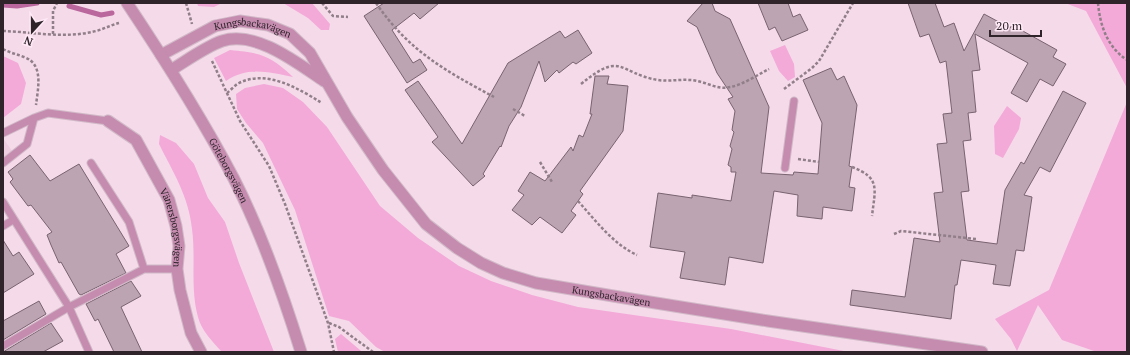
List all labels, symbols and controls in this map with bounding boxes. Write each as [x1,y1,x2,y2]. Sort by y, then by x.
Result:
north arrow [12,12,52,52]
scale bar [990,12,1041,38]
street label: Kungsbackavägen [213,15,293,41]
text: 20 m [996,18,1023,33]
text: N [21,33,35,49]
street label: Göteborgsvägen [206,136,251,205]
street label: Vänersborgsvägen [157,186,185,268]
street label: Kungsbackavägen [571,283,652,309]

